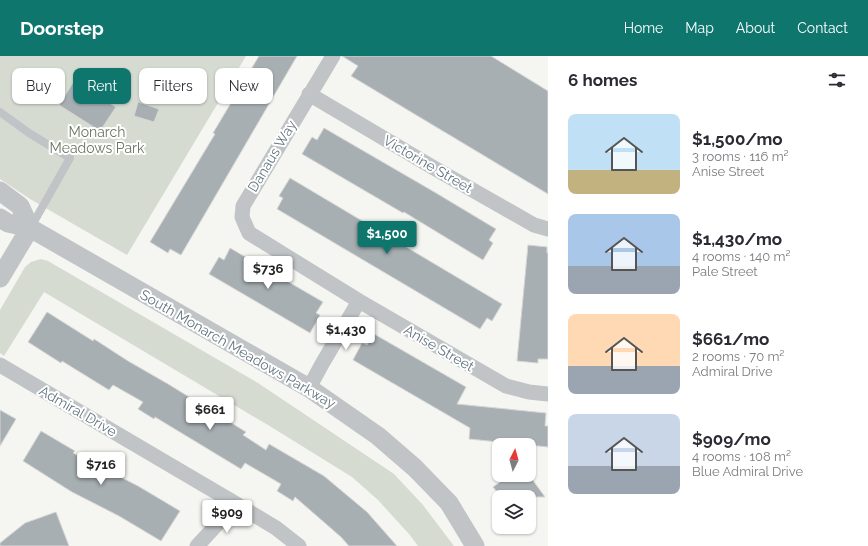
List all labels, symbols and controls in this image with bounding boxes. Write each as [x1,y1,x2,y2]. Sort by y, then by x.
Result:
text: Doorstep [20,17,104,39]
text: Home [624,20,663,36]
text: Map [685,20,714,36]
text: About [736,20,775,36]
text: Contact [797,20,848,36]
chip: Buy [12,68,65,104]
chip: Rent [73,68,131,104]
chip: Filters [139,68,207,104]
chip: New [215,68,273,104]
icon: filters [826,69,848,91]
text: 6 homes [568,70,637,90]
street label: Danaus Way [244,117,300,195]
park label: Monarch Meadows Park [50,124,145,156]
text: $1,500/mo [692,129,783,149]
icon: home [600,130,648,178]
street label: Victorine Street [381,132,476,196]
text: 3 rooms · 116 m² [692,149,789,164]
text: Anise Street [692,164,764,179]
pin: $1,500 [354,221,420,255]
text: $1,500 [367,226,407,241]
text: $1,430/mo [692,229,782,249]
icon: home [600,230,648,278]
text: 4 rooms · 140 m² [692,249,790,264]
pin: $736 [244,256,292,290]
text: $736 [253,261,283,276]
text: Pale Street [692,264,758,279]
street label: South Monarch Meadows Parkway [137,286,339,412]
pin: $1,430 [313,317,379,351]
text: $1,430 [326,322,366,337]
street label: Anise Street [401,322,477,375]
text: $661/mo [692,329,769,349]
icon: home [600,330,648,378]
text: 2 rooms · 70 m² [692,349,784,364]
text: Admiral Drive [692,364,773,379]
street label: Admiral Drive [36,382,120,440]
pin: $661 [186,397,234,431]
text: $661 [195,402,225,417]
text: $909/mo [692,429,771,449]
icon: home [600,430,648,478]
north arrow [492,438,536,482]
map controls [492,438,536,534]
text: 4 rooms · 108 m² [692,449,791,464]
pin: $716 [77,452,125,486]
text: $716 [86,457,116,472]
text: Blue Admiral Drive [692,464,803,479]
button: layers [492,490,536,534]
pin: $909 [203,500,251,534]
text: $909 [211,505,243,520]

